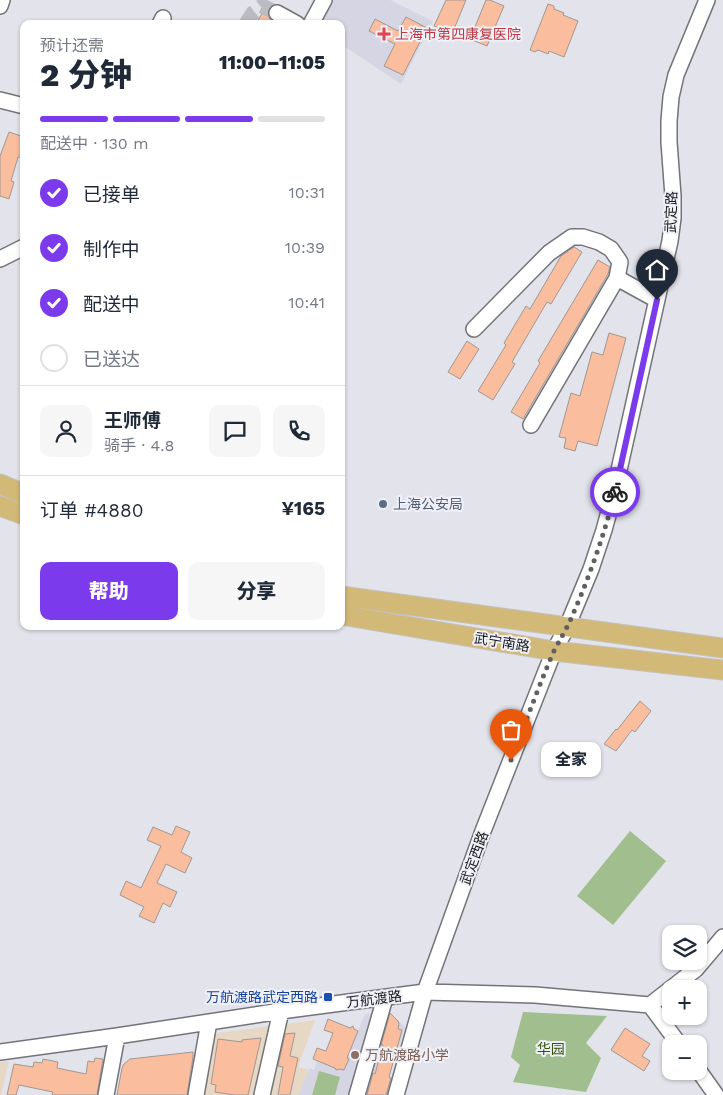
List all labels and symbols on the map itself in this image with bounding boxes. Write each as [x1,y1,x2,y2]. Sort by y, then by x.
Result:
place label: 上海市第四康复医院 [395,26,521,42]
marker: 上海市第四康复医院 [377,27,391,41]
street label: 武定路 [662,191,680,233]
pin [636,249,678,300]
courier [590,467,640,517]
place label: 上海公安局 [393,496,463,512]
marker: 上海公安局 [377,498,389,510]
street label: 武宁南路 [473,630,531,654]
pin [490,709,532,760]
callout: 全家 [541,742,601,778]
street label: 武定西路 [457,829,491,887]
street label: 万航渡路 [345,988,403,1010]
place label: 万航渡路武定西路 [206,989,318,1005]
marker: 万航渡路武定西路 [322,991,334,1003]
park label: 华园 [537,1041,565,1057]
place label: 万航渡路小学 [365,1047,449,1063]
marker: 万航渡路小学 [349,1049,361,1061]

